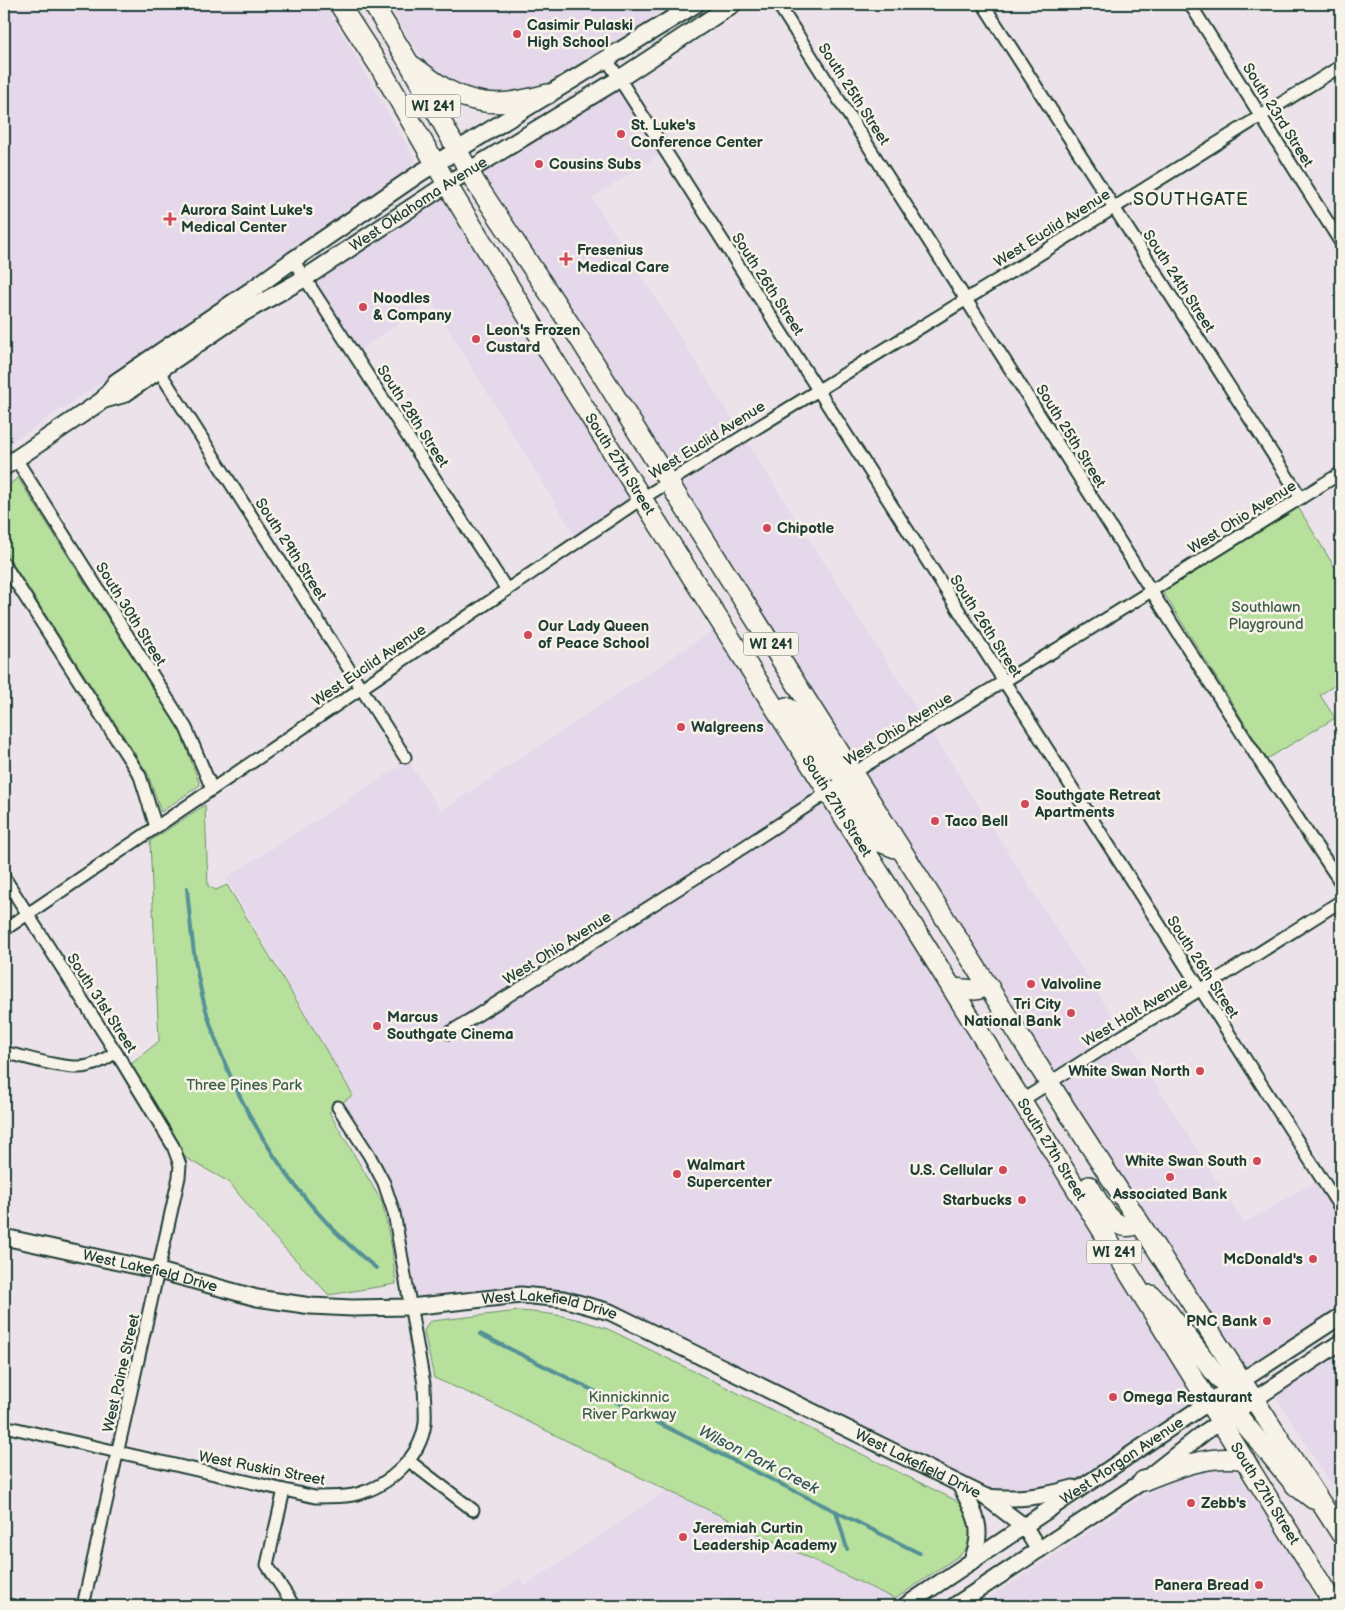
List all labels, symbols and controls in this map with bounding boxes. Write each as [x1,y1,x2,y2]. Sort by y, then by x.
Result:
place label: Casimir Pulaski High School [527,16,633,52]
marker: Casimir Pulaski High School [511,28,523,40]
street label: South 25th Street [813,40,894,149]
street label: South 23rd Street [1238,60,1317,171]
road number: WI 241 [406,94,460,118]
place label: St. Luke's Conference Center [631,116,764,152]
marker: St. Luke's Conference Center [615,128,627,140]
street label: West Oklahoma Avenue [346,153,491,256]
place label: Cousins Subs [549,155,641,174]
marker: Cousins Subs [533,158,545,170]
street label: West Euclid Avenue [991,185,1114,272]
district label: SOUTHGATE [1133,189,1249,210]
place label: Aurora Saint Luke's Medical Center [180,201,313,237]
marker: Aurora Saint Luke's Medical Center [163,212,177,226]
street label: South 24th Street [1138,226,1219,336]
street label: South 26th Street [727,229,808,340]
place label: Fresenius Medical Care [577,241,670,277]
marker: Fresenius Medical Care [559,252,573,266]
place label: Noodles & Company [373,289,452,325]
marker: Noodles & Company [357,301,369,313]
place label: Leon's Frozen Custard [486,321,580,357]
marker: Leon's Frozen Custard [470,333,482,345]
street label: South 28th Street [372,362,453,471]
street label: South 25th Street [1031,381,1110,492]
street label: West Euclid Avenue [646,397,769,484]
street label: South 27th Street [580,410,659,519]
street label: West Ohio Avenue [1185,476,1300,558]
street label: South 29th Street [250,495,331,604]
place label: Chipotle [777,519,834,538]
marker: Chipotle [761,522,773,534]
street label: South 30th Street [91,559,170,670]
street label: South 26th Street [945,571,1026,682]
park label: Southlawn Playground [1228,598,1304,634]
place label: Our Lady Queen of Peace School [538,617,649,653]
street label: West Euclid Avenue [309,620,430,711]
marker: Our Lady Queen of Peace School [522,629,534,641]
road number: WI 241 [744,633,798,656]
street label: West Ohio Avenue [841,688,956,770]
place label: Walgreens [691,718,764,737]
marker: Walgreens [675,721,687,733]
street label: South 27th Street [797,752,876,861]
place label: Southgate Retreat Apartments [1034,786,1161,822]
marker: Southgate Retreat Apartments [1019,798,1031,810]
place label: Taco Bell [945,812,1008,831]
marker: Taco Bell [929,815,941,827]
street label: West Ohio Avenue [500,907,615,989]
street label: South 26th Street [1162,912,1243,1023]
street label: South 31st Street [62,950,141,1057]
street label: West Holt Avenue [1079,973,1192,1051]
place label: Valvoline [1041,975,1102,994]
marker: Valvoline [1025,978,1037,990]
place label: Tri City National Bank [964,995,1061,1031]
marker: Tri City National Bank [1065,1007,1077,1019]
place label: Marcus Southgate Cinema [387,1008,514,1044]
marker: Marcus Southgate Cinema [371,1020,383,1032]
place label: White Swan North [1068,1062,1190,1081]
marker: White Swan North [1194,1065,1206,1077]
park label: Three Pines Park [186,1076,303,1095]
street label: South 27th Street [1012,1095,1090,1204]
place label: White Swan South [1125,1152,1247,1171]
marker: White Swan South [1251,1155,1263,1167]
place label: Walmart Supercenter [687,1156,773,1192]
place label: U.S. Cellular [910,1161,994,1180]
marker: U.S. Cellular [997,1164,1009,1176]
marker: Walmart Supercenter [671,1168,683,1180]
marker: Associated Bank [1164,1171,1176,1183]
place label: Associated Bank [1112,1185,1227,1204]
place label: Starbucks [943,1191,1012,1210]
marker: Starbucks [1016,1194,1028,1206]
road number: WI 241 [1086,1240,1142,1264]
street label: West Lakefield Drive [81,1246,220,1297]
place label: McDonald's [1223,1250,1303,1269]
marker: McDonald's [1307,1253,1319,1265]
street label: West Lakefield Drive [481,1286,621,1324]
street label: West Paine Street [99,1312,144,1434]
place label: PNC Bank [1186,1312,1257,1331]
marker: PNC Bank [1261,1315,1273,1327]
park label: Kinnickinnic River Parkway [582,1388,676,1424]
place label: Omega Restaurant [1123,1388,1252,1407]
marker: Omega Restaurant [1107,1391,1119,1403]
street label: West Morgan Avenue [1057,1413,1187,1509]
water label: Wilson Park Creek [695,1422,823,1499]
street label: West Lakefield Drive [852,1425,984,1503]
street label: South 27th Street [1226,1439,1304,1549]
street label: West Ruskin Street [197,1447,327,1490]
place label: Zebb's [1201,1494,1246,1513]
marker: Zebb's [1185,1497,1197,1509]
place label: Jeremiah Curtin Leadership Academy [693,1519,837,1555]
marker: Jeremiah Curtin Leadership Academy [677,1531,689,1543]
place label: Panera Bread [1154,1576,1249,1595]
marker: Panera Bread [1253,1579,1265,1591]

